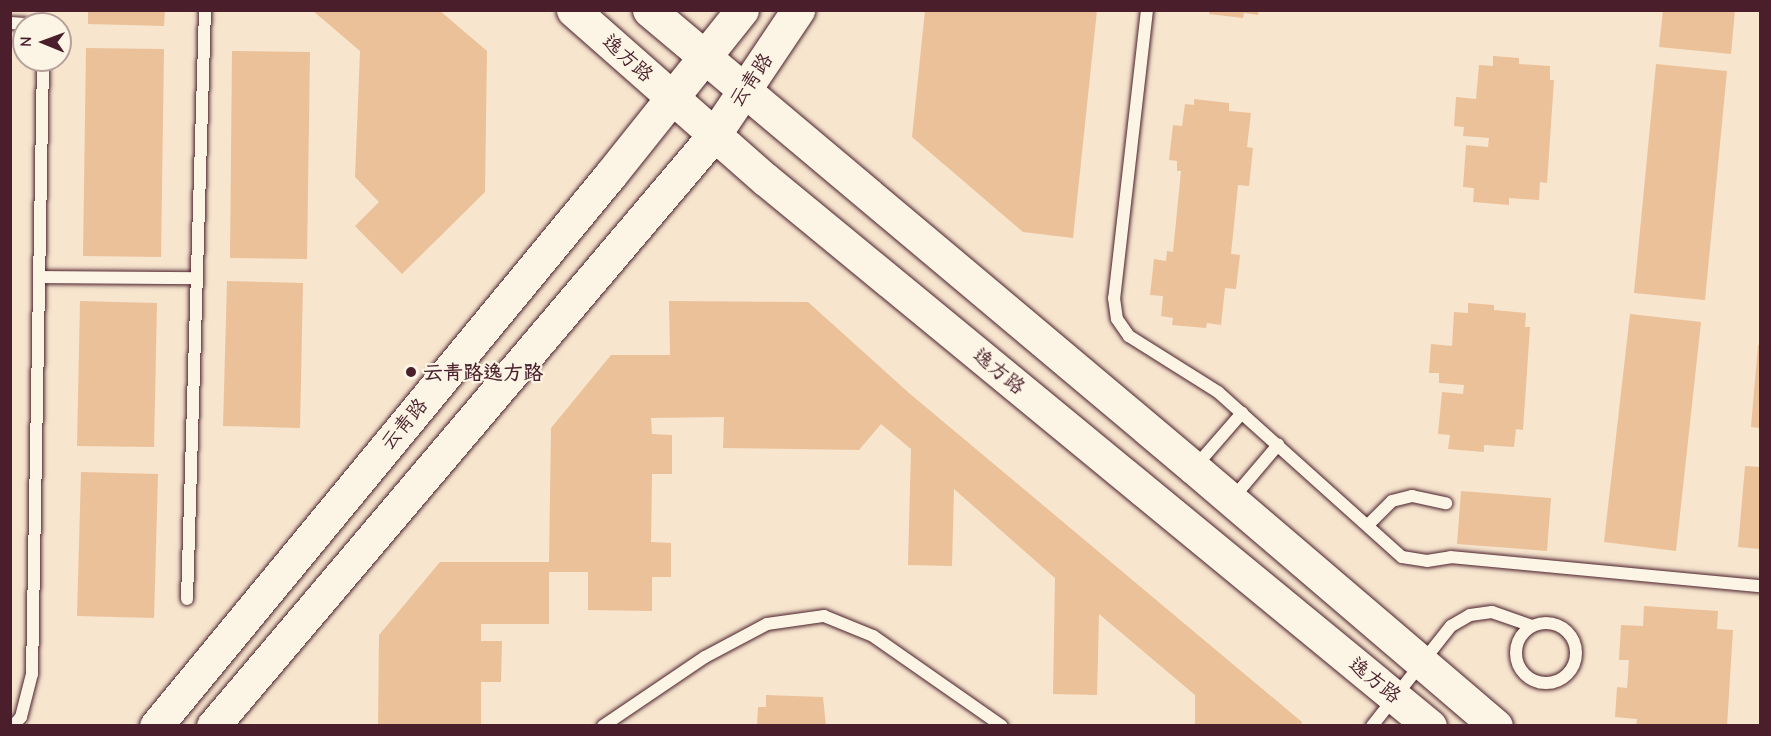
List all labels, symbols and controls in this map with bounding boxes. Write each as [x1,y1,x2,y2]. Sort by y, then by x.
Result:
north arrow [12,12,72,72]
street label: 逸方路 [598,29,658,87]
text: N [17,36,35,47]
street label: 云青路 [724,48,778,112]
street label: 逸方路 [968,343,1030,399]
place label: 云青路逸方路 [423,360,543,384]
marker: 云青路逸方路 [404,365,418,379]
street label: 云青路 [376,393,432,455]
street label: 逸方路 [1344,652,1406,708]

